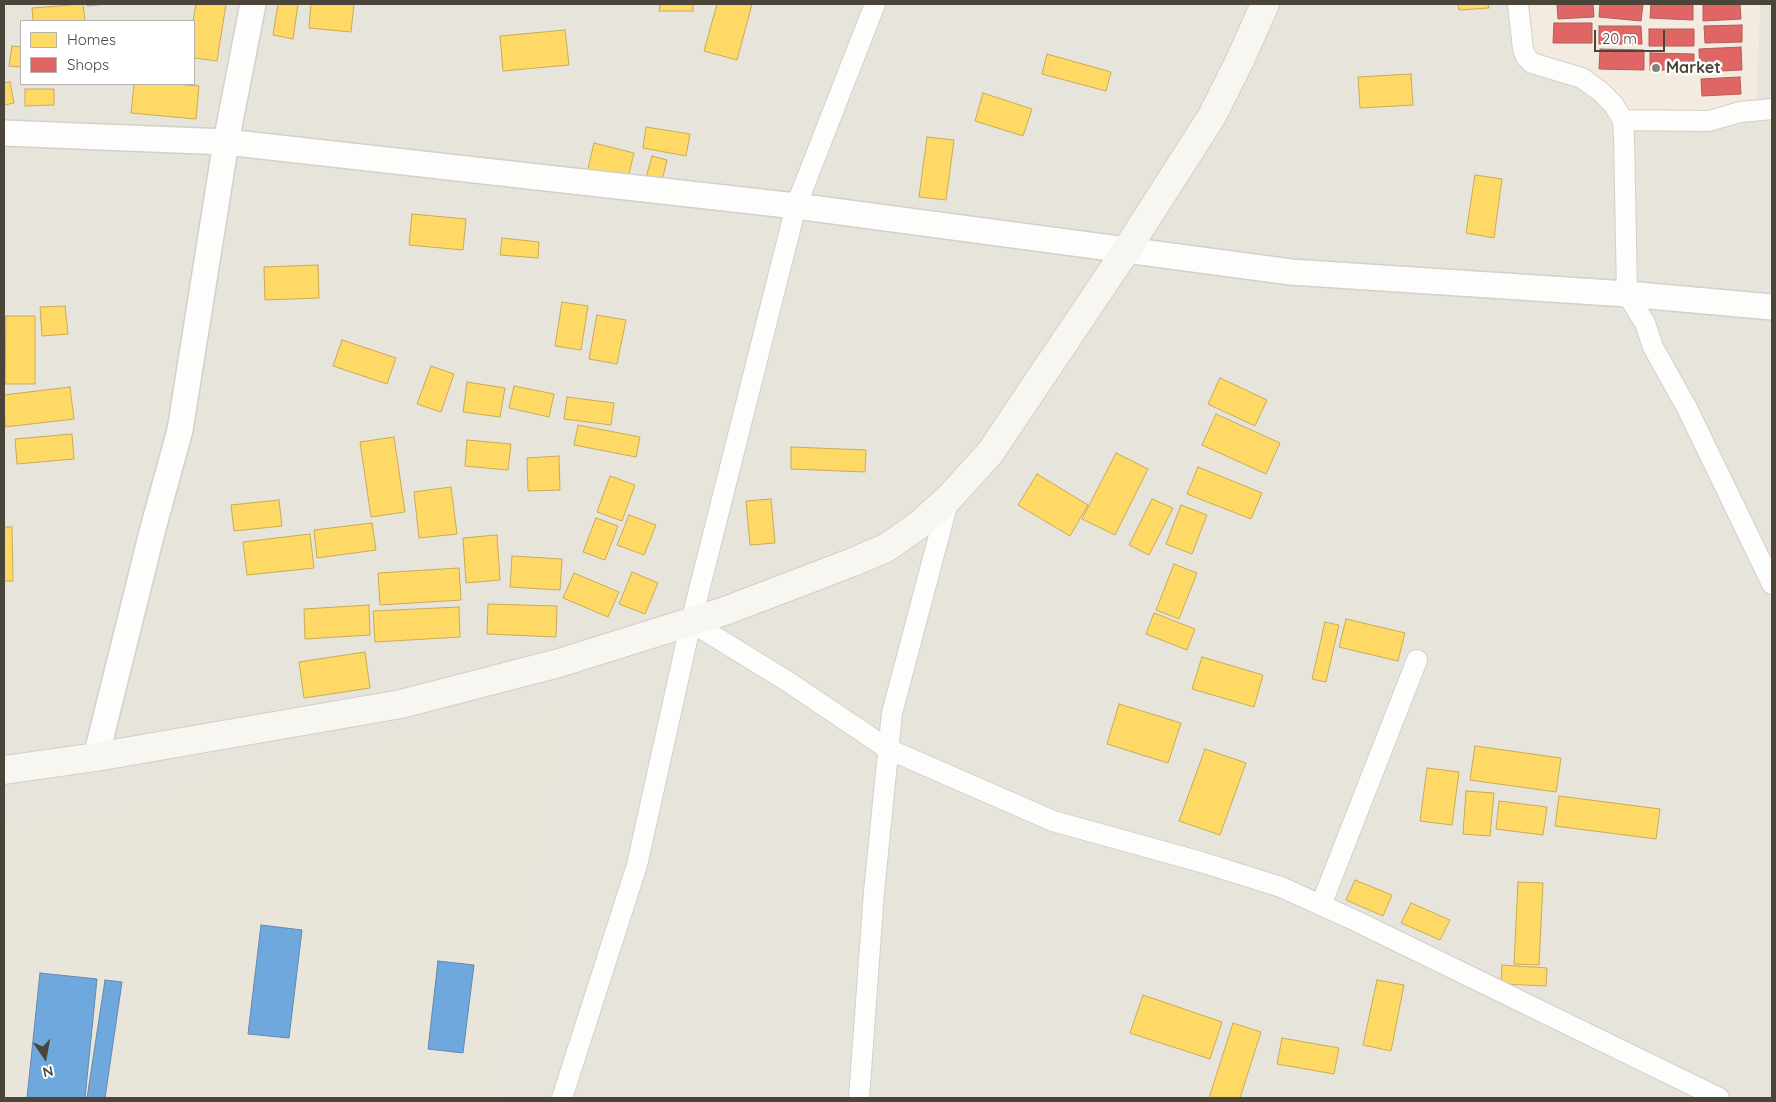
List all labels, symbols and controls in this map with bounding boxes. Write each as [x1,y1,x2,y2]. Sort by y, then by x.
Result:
legend [20,20,195,85]
scale bar [1596,20,1667,52]
text: 20 m [1602,29,1637,48]
text: Homes [67,30,116,49]
text: Shops [67,55,109,74]
place label: Market [1666,58,1721,78]
marker: Market [1650,62,1662,74]
north arrow [20,1032,70,1082]
text: N [41,1062,55,1082]

